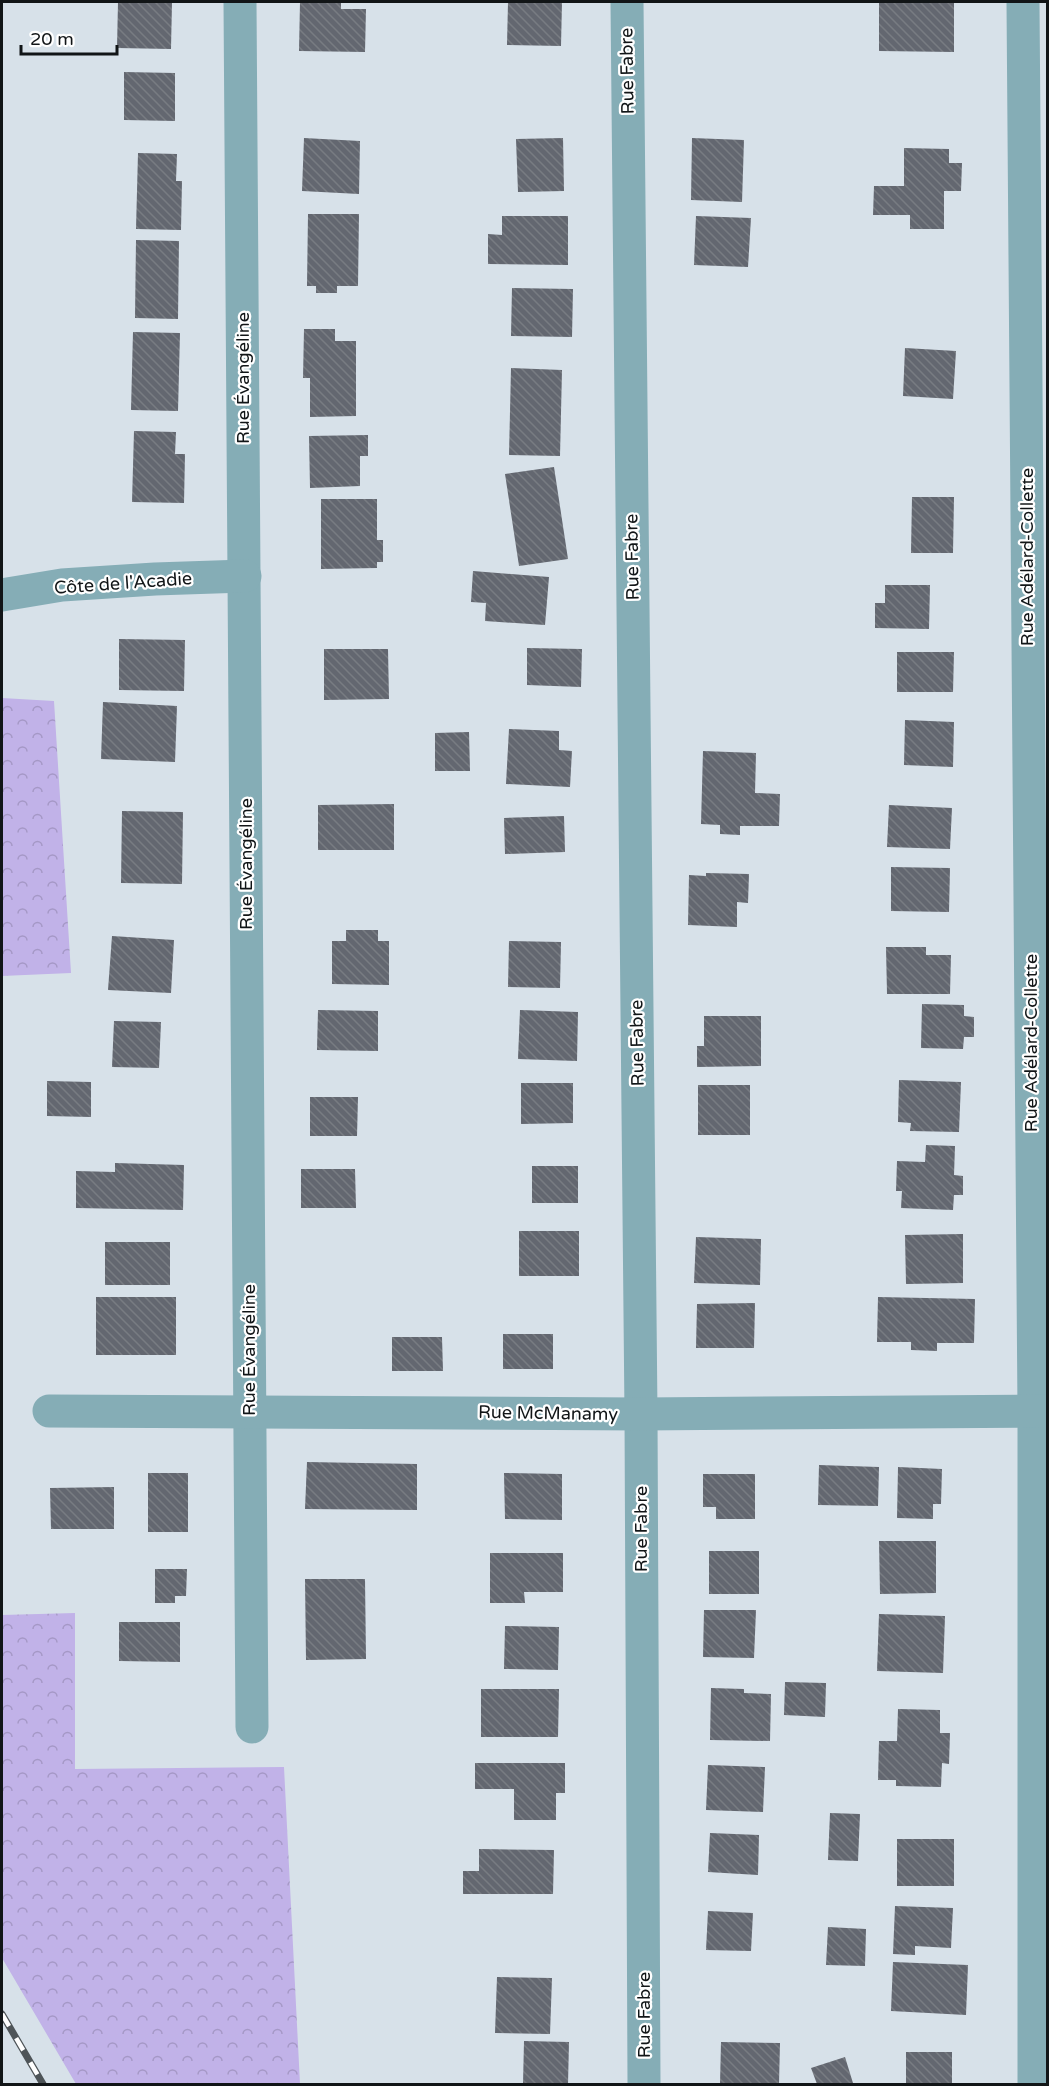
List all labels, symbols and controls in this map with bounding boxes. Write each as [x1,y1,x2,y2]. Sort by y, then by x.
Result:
scale bar [21,18,117,56]
text: 20 m [30,28,74,50]
street label: Rue Fabre [615,28,639,114]
street label: Rue Évangéline [232,312,254,444]
street label: Rue Adélard-Collette [1016,468,1038,646]
street label: Rue Fabre [620,514,644,600]
street label: Côte de l'Acadie [53,567,193,599]
street label: Rue Évangéline [235,798,257,930]
street label: Rue Adélard-Collette [1020,954,1042,1132]
street label: Rue Fabre [625,1000,649,1086]
street label: Rue Évangéline [238,1284,260,1416]
street label: Rue McManamy [478,1401,619,1425]
street label: Rue Fabre [630,1486,652,1572]
street label: Rue Fabre [633,1972,655,2058]

